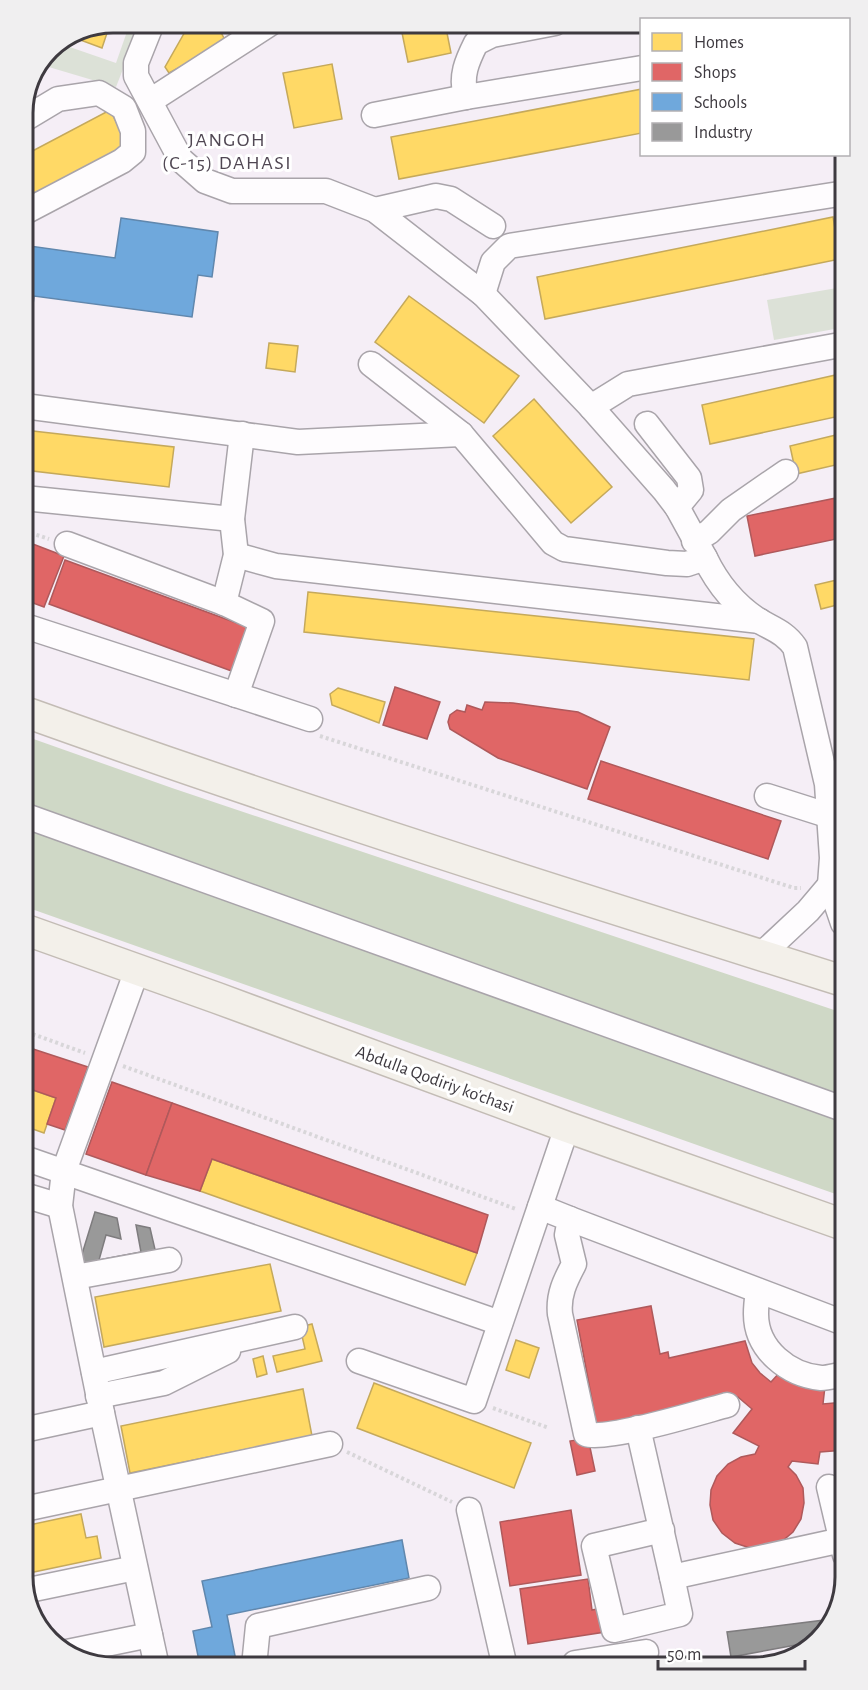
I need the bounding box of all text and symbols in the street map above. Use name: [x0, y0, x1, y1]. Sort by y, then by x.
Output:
legend: [640, 18, 850, 156]
text: Homes: [694, 34, 744, 52]
text: Shops: [694, 64, 736, 82]
text: Schools: [694, 94, 747, 112]
text: Industry: [694, 124, 753, 142]
district label: JANGOH (C-15) DAHASI: [162, 130, 292, 173]
street label: Abdulla Qodiriy ko'chasi: [353, 1043, 516, 1117]
scale bar: [658, 1633, 805, 1671]
text: 50 m: [667, 1646, 701, 1664]

